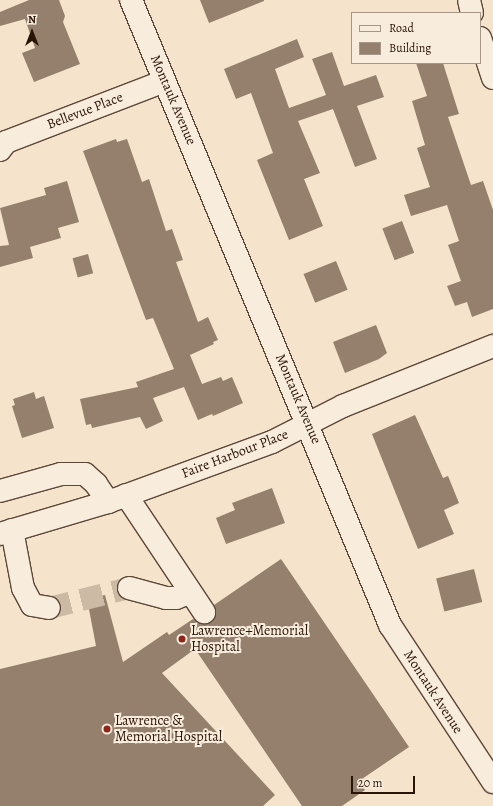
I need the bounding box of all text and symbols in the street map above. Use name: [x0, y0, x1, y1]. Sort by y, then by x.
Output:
north arrow: [12, 12, 52, 52]
text: N: [28, 12, 36, 27]
legend: [351, 12, 481, 64]
text: Road: [389, 20, 414, 36]
text: Building: [389, 40, 431, 56]
street label: Montauk Avenue: [146, 52, 200, 148]
street label: Bellevue Place: [45, 89, 125, 133]
street label: Montauk Avenue: [271, 351, 325, 447]
street label: Faire Harbour Place: [179, 426, 291, 482]
place label: Lawrence+Memorial Hospital: [191, 623, 308, 656]
marker: Lawrence+Memorial Hospital: [176, 633, 188, 645]
street label: Montauk Avenue: [400, 647, 466, 737]
place label: Lawrence & Memorial Hospital: [115, 713, 222, 746]
marker: Lawrence & Memorial Hospital: [102, 724, 112, 734]
scale bar: [353, 768, 417, 794]
text: 20 m: [358, 775, 382, 791]

